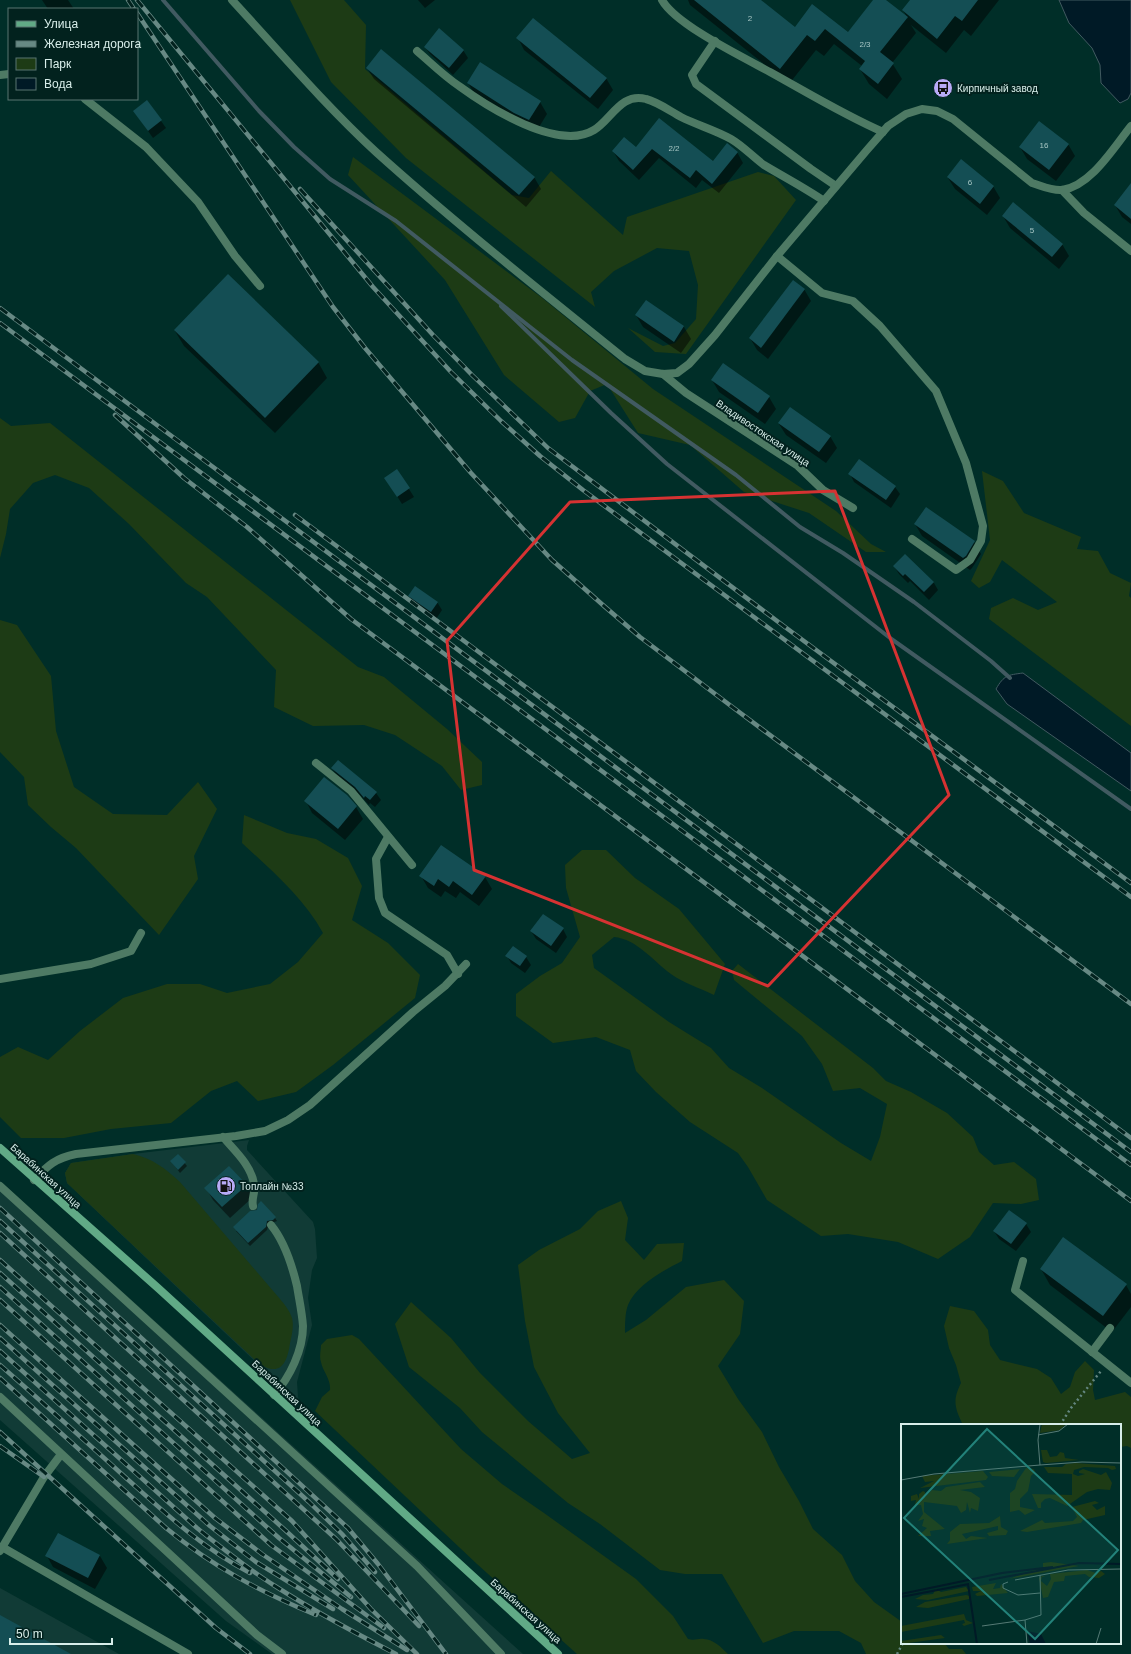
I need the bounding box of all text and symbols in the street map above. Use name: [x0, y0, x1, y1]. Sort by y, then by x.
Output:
legend: [8, 8, 138, 100]
house number: 2: [748, 14, 753, 23]
text: Улица: [44, 17, 78, 31]
text: Железная дорога: [44, 37, 141, 51]
house number: 2/3: [859, 40, 871, 49]
text: Парк: [44, 57, 72, 71]
text: Вода: [44, 77, 72, 91]
bus stop icon: Кирпичный завод: [932, 77, 954, 99]
place label: Кирпичный завод: [957, 83, 1038, 94]
house number: 16: [1040, 141, 1049, 150]
house number: 2/2: [668, 144, 680, 153]
house number: 6: [968, 178, 973, 187]
house number: 5: [1030, 226, 1035, 235]
street label: Владивостокская улица: [714, 398, 812, 469]
street label: Барабинская улица: [9, 1141, 84, 1211]
fuel station icon: Топлайн №33: [215, 1175, 237, 1197]
place label: Топлайн №33: [240, 1181, 304, 1192]
street label: Барабинская улица: [250, 1358, 324, 1428]
inset map: [901, 1424, 1121, 1644]
street label: Барабинская улица: [489, 1576, 564, 1646]
scale bar: [10, 1620, 112, 1646]
text: 50 m: [16, 1627, 43, 1641]

